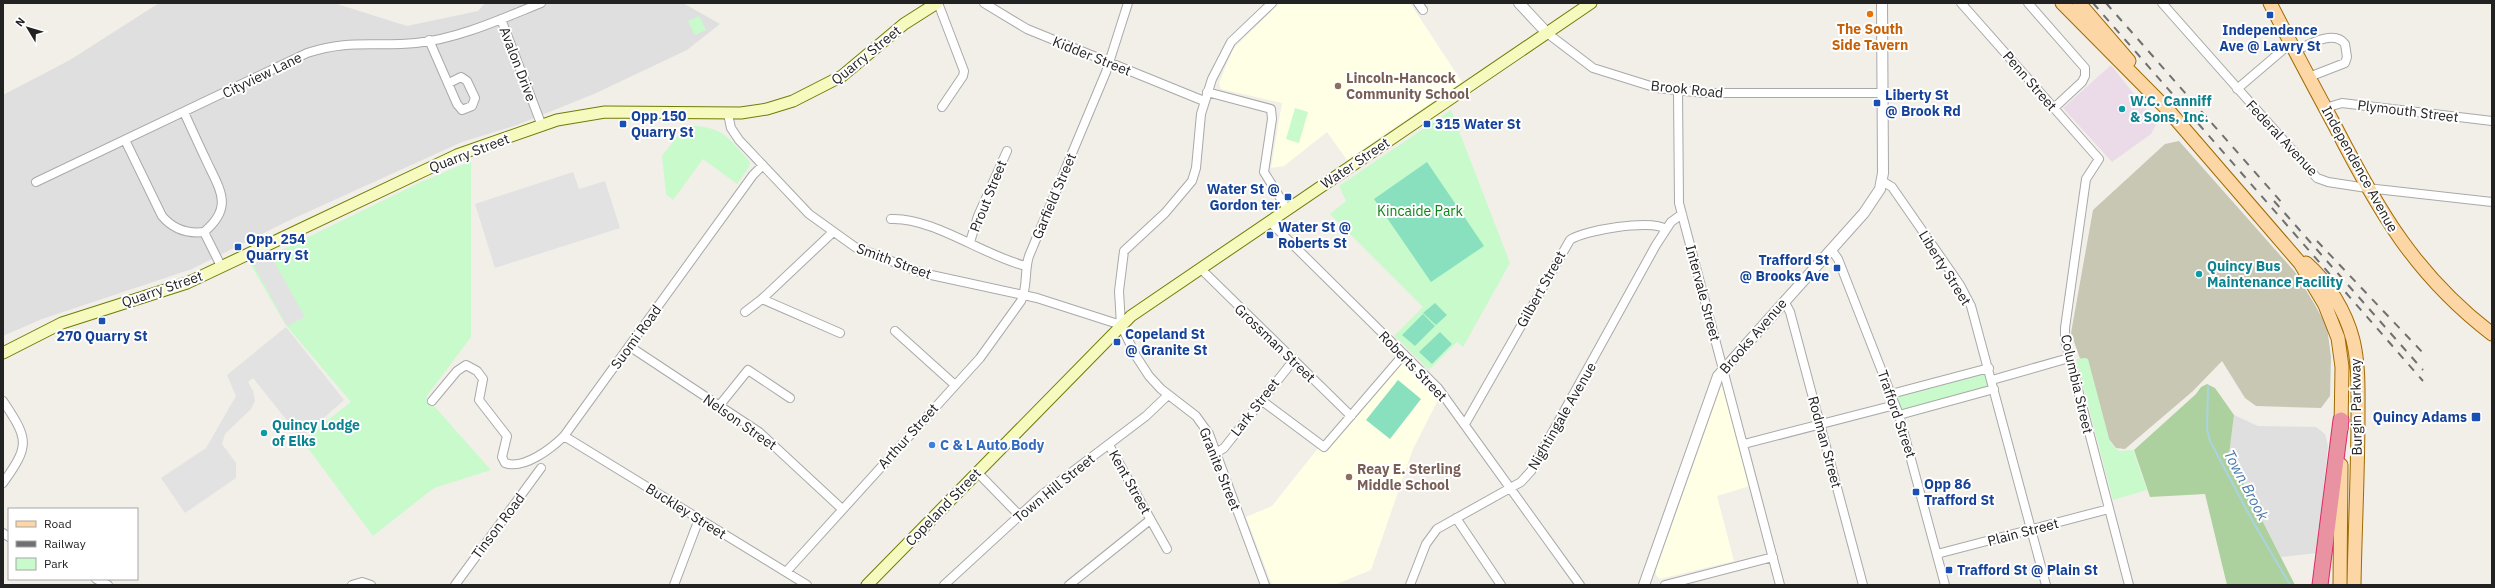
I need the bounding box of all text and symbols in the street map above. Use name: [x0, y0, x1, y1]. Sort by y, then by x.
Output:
north arrow: [8, 8, 48, 48]
marker: The South Side Tavern: [1865, 9, 1875, 19]
marker: Independence Ave @ Lawry St: [2265, 10, 2275, 20]
text: N: [12, 14, 28, 29]
place label: The South Side Tavern: [1832, 20, 1908, 54]
street label: Quarry Street: [828, 21, 905, 89]
place label: Independence Ave @ Lawry St: [2219, 21, 2321, 55]
street label: Avalon Drive: [496, 24, 541, 104]
street label: Kidder Street: [1050, 32, 1134, 80]
street label: Penn Street: [1999, 47, 2061, 115]
street label: Cityview Lane: [219, 48, 305, 102]
place label: Lincoln-Hancock Community School: [1346, 69, 1469, 103]
street label: Brook Road: [1650, 76, 1724, 102]
marker: Lincoln-Hancock Community School: [1333, 81, 1343, 91]
place label: Liberty St @ Brook Rd: [1885, 86, 1961, 120]
place label: W.C. Canniff & Sons, Inc.: [2130, 92, 2212, 126]
street label: Federal Avenue: [2242, 96, 2322, 180]
street label: Plymouth Street: [2356, 96, 2460, 126]
marker: Liberty St @ Brook Rd: [1872, 98, 1882, 108]
street label: Independence Avenue: [2318, 103, 2402, 236]
marker: W.C. Canniff & Sons, Inc.: [2117, 104, 2127, 114]
place label: Opp 150 Quarry St: [631, 107, 694, 141]
place label: 315 Water St: [1435, 115, 1521, 133]
marker: Opp 150 Quarry St: [618, 119, 628, 129]
marker: 315 Water St: [1422, 119, 1432, 129]
street label: Quarry Street: [426, 129, 512, 177]
street label: Water Street: [1317, 133, 1393, 193]
street label: Garfield Street: [1028, 150, 1080, 242]
street label: Prout Street: [965, 157, 1011, 235]
place label: Water St @ Gordon ter: [1207, 180, 1280, 214]
marker: Water St @ Gordon ter: [1283, 192, 1293, 202]
park label: Kincaide Park: [1377, 202, 1464, 220]
place label: Water St @ Roberts St: [1278, 218, 1351, 252]
street label: Liberty Street: [1915, 227, 1975, 309]
place label: Opp. 254 Quarry St: [246, 230, 309, 264]
marker: Water St @ Roberts St: [1265, 230, 1275, 240]
street label: Smith Street: [854, 239, 934, 283]
marker: Opp. 254 Quarry St: [233, 242, 243, 252]
street label: Intervale Street: [1682, 243, 1725, 343]
street label: Gilbert Street: [1513, 248, 1569, 330]
place label: Trafford St @ Brooks Ave: [1740, 251, 1829, 285]
place label: Quincy Bus Maintenance Facility: [2207, 257, 2343, 291]
marker: Trafford St @ Brooks Ave: [1832, 263, 1842, 273]
street label: Quarry Street: [119, 267, 205, 311]
marker: Quincy Bus Maintenance Facility: [2194, 269, 2204, 279]
street label: Brooks Avenue: [1715, 294, 1791, 377]
street label: Grossman Street: [1231, 300, 1319, 386]
street label: Suomi Road: [607, 301, 665, 373]
marker: 270 Quarry St: [97, 316, 107, 326]
place label: Copeland St @ Granite St: [1125, 325, 1207, 359]
place label: 270 Quarry St: [56, 327, 148, 345]
street label: Roberts Street: [1375, 327, 1451, 405]
street label: Columbia Street: [2057, 333, 2097, 435]
marker: Copeland St @ Granite St: [1112, 337, 1122, 347]
street label: Burgin Parkway: [2346, 358, 2366, 456]
street label: Nightingale Avenue: [1524, 359, 1600, 473]
street label: Trafford Street: [1874, 368, 1920, 460]
street label: Lark Street: [1227, 374, 1283, 440]
street label: Nelson Street: [700, 390, 780, 454]
street label: Rodman Street: [1804, 394, 1846, 490]
street label: Arthur Street: [874, 400, 942, 472]
place label: Quincy Adams: [2373, 408, 2467, 426]
marker: Quincy Adams: [2470, 411, 2482, 423]
place label: Quincy Lodge of Elks: [272, 416, 360, 450]
street label: Granite Street: [1195, 425, 1245, 513]
marker: Quincy Lodge of Elks: [259, 428, 269, 438]
place label: C & L Auto Body: [940, 436, 1045, 454]
marker: C & L Auto Body: [927, 440, 937, 450]
water label: Town Brook: [2220, 446, 2273, 524]
street label: Kent Street: [1105, 447, 1155, 517]
street label: Town Hill Street: [1010, 450, 1098, 526]
place label: Reay E. Sterling Middle School: [1357, 460, 1461, 494]
street label: Copeland Street: [901, 464, 985, 550]
marker: Reay E. Sterling Middle School: [1344, 472, 1354, 482]
place label: Opp 86 Trafford St: [1924, 475, 1994, 509]
street label: Buckley Street: [642, 479, 730, 543]
marker: Opp 86 Trafford St: [1911, 487, 1921, 497]
street label: Tinson Road: [467, 490, 529, 562]
legend: [8, 508, 138, 580]
street label: Plain Street: [1985, 514, 2061, 550]
text: Road: [44, 516, 72, 531]
text: Railway: [44, 536, 86, 551]
text: Park: [44, 556, 69, 571]
place label: Trafford St @ Plain St: [1957, 561, 2098, 579]
marker: Trafford St @ Plain St: [1944, 565, 1954, 575]

